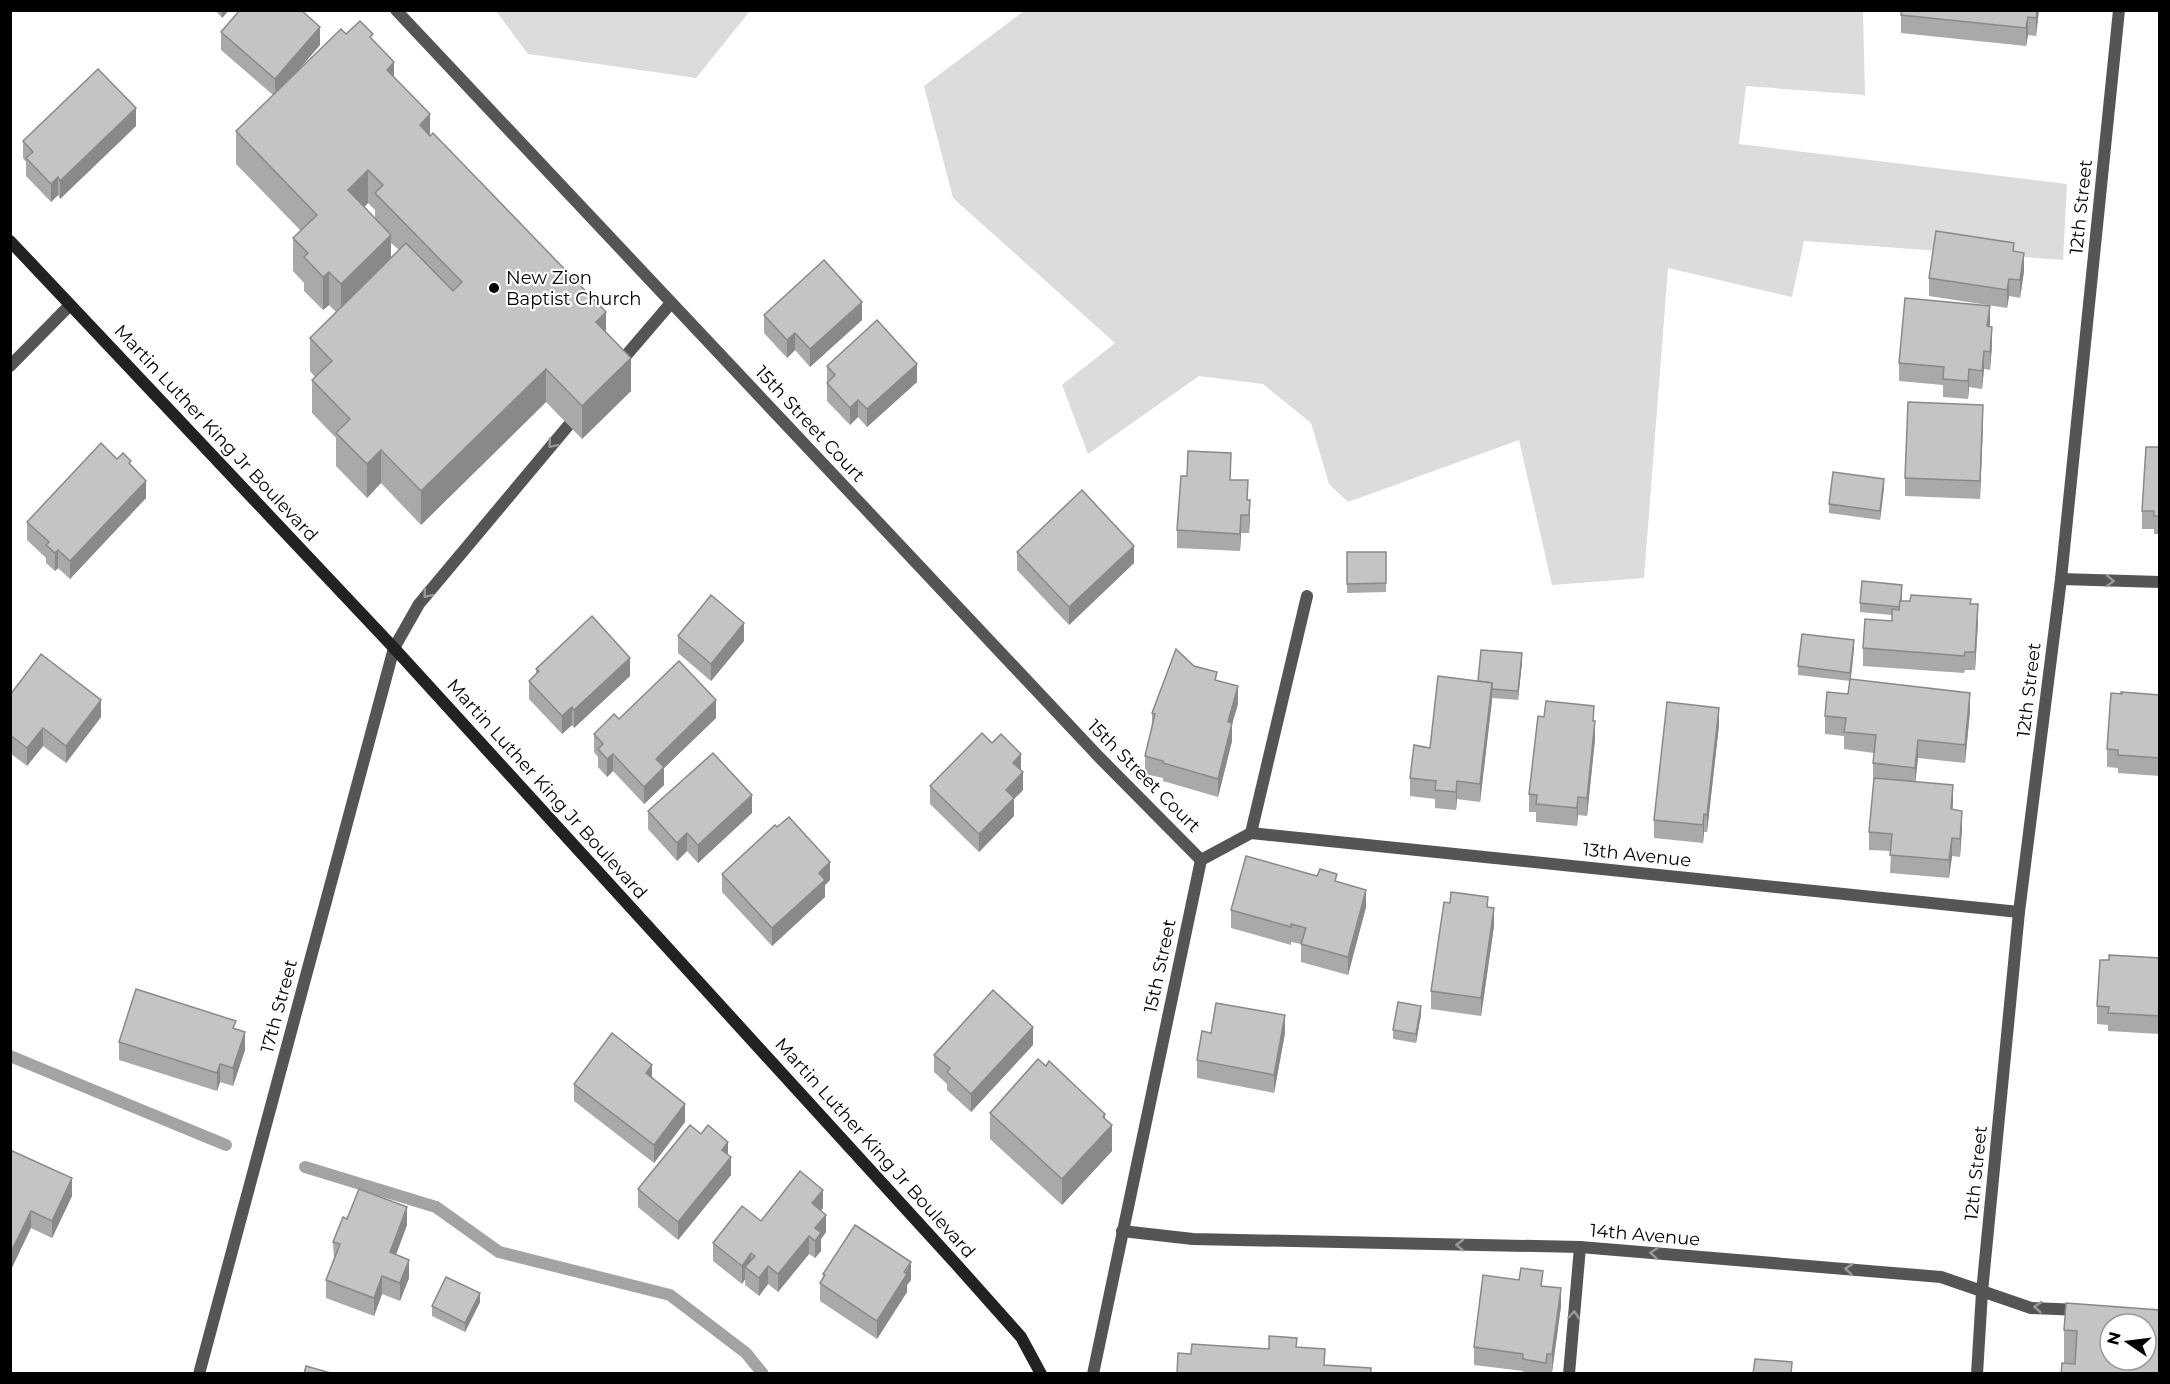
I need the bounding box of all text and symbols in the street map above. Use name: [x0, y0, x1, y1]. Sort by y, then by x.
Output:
street label: 12th Street: [2065, 158, 2097, 256]
place label: New Zion Baptist Church: [506, 267, 642, 310]
marker: New Zion Baptist Church: [487, 281, 501, 295]
street label: Martin Luther King Jr Boulevard: [110, 320, 322, 546]
street label: 15th Street Court: [751, 361, 869, 487]
one-way arrow: [549, 437, 560, 448]
one-way arrow: [2106, 574, 2115, 587]
one-way arrow: [424, 587, 435, 598]
street label: 12th Street: [2012, 641, 2046, 739]
street label: Martin Luther King Jr Boulevard: [442, 674, 652, 904]
street label: 15th Street Court: [1083, 715, 1205, 837]
street label: 13th Avenue: [1582, 838, 1692, 872]
street label: 15th Street: [1139, 917, 1181, 1015]
street label: 17th Street: [256, 957, 302, 1055]
street label: Martin Luther King Jr Boulevard: [770, 1033, 980, 1263]
street label: 12th Street: [1960, 1124, 1992, 1222]
street label: 14th Avenue: [1589, 1219, 1701, 1251]
one-way arrow: [1455, 1238, 1464, 1251]
one-way arrow: [1650, 1247, 1659, 1260]
one-way arrow: [1844, 1263, 1853, 1276]
one-way arrow: [2034, 1301, 2043, 1314]
one-way arrow: [1567, 1311, 1580, 1320]
north arrow: [2098, 1312, 2158, 1372]
text: N: [2103, 1330, 2125, 1347]

